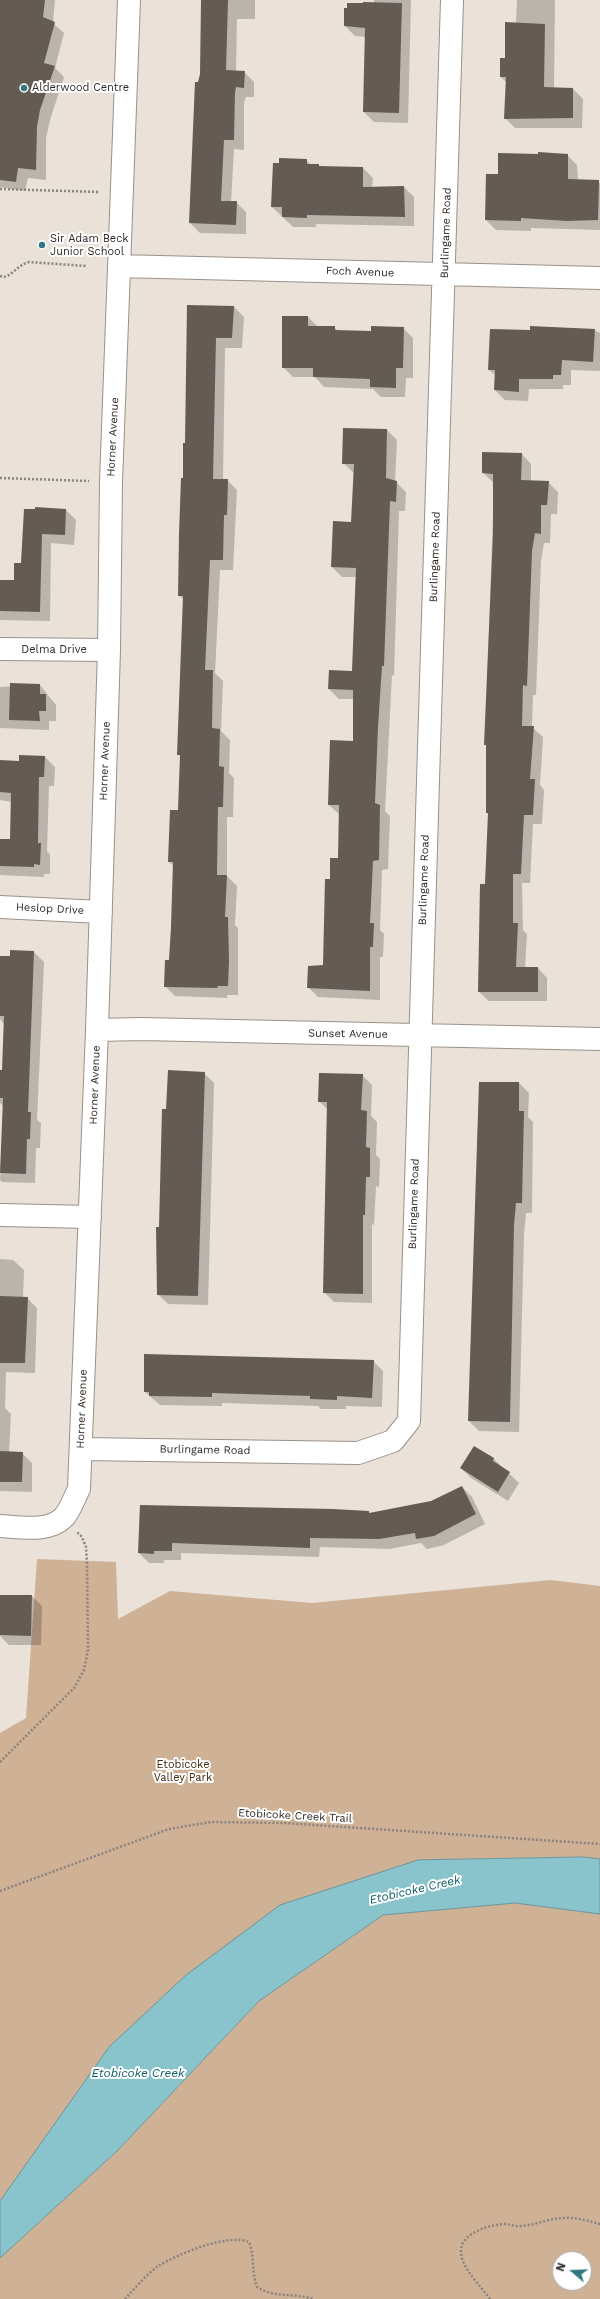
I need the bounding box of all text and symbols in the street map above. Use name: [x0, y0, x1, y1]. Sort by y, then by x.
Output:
place label: Alderwood Centre: [32, 81, 129, 95]
marker: Alderwood Centre: [19, 83, 29, 93]
street label: Burlingame Road: [438, 187, 454, 279]
place label: Sir Adam Beck Junior School: [50, 232, 129, 258]
marker: Sir Adam Beck Junior School: [37, 240, 47, 250]
street label: Foch Avenue: [326, 264, 394, 280]
street label: Horner Avenue: [104, 397, 122, 477]
street label: Burlingame Road: [427, 511, 443, 603]
street label: Delma Drive: [21, 643, 87, 657]
street label: Horner Avenue: [97, 721, 113, 801]
street label: Burlingame Road: [416, 834, 432, 926]
street label: Heslop Drive: [16, 901, 84, 917]
street label: Sunset Avenue: [308, 1027, 388, 1041]
street label: Horner Avenue: [87, 1045, 103, 1125]
street label: Burlingame Road: [406, 1158, 422, 1250]
street label: Horner Avenue: [74, 1369, 90, 1449]
street label: Burlingame Road: [159, 1443, 251, 1457]
park label: Etobicoke Valley Park: [154, 1758, 212, 1784]
street label: Etobicoke Creek Trail: [238, 1806, 352, 1826]
water label: Etobicoke Creek: [368, 1873, 462, 1907]
water label: Etobicoke Creek: [91, 2066, 185, 2080]
north arrow: [552, 2251, 592, 2291]
text: N: [554, 2261, 569, 2273]

